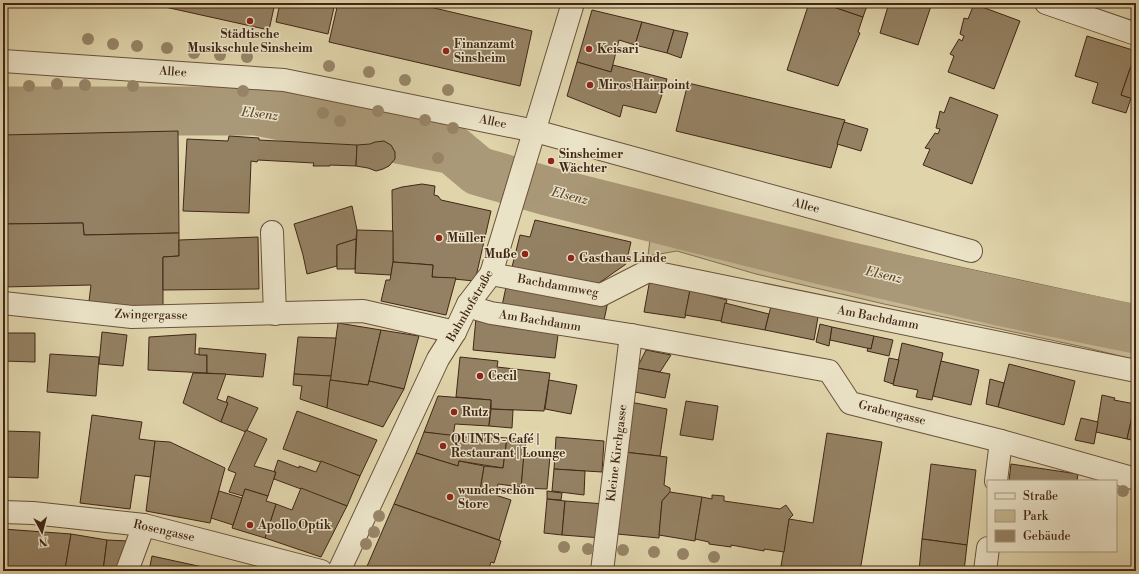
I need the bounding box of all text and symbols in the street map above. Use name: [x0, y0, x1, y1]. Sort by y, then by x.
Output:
marker: Städtische Musikschule Sinsheim: [245, 16, 255, 26]
place label: Städtische Musikschule Sinsheim: [187, 27, 313, 56]
place label: Finanzamt Sinsheim: [454, 37, 515, 66]
place label: Keisari: [597, 42, 639, 57]
marker: Keisari: [584, 44, 594, 54]
marker: Finanzamt Sinsheim: [441, 46, 451, 56]
street label: Allee: [158, 63, 187, 80]
place label: Miros Hairpoint: [598, 78, 690, 93]
marker: Miros Hairpoint: [585, 80, 595, 90]
water label: Elsenz: [240, 104, 279, 124]
street label: Allee: [477, 112, 508, 132]
place label: Sinsheimer Wächter: [558, 147, 623, 176]
marker: Sinsheimer Wächter: [546, 156, 556, 166]
water label: Elsenz: [549, 183, 590, 208]
street label: Allee: [790, 195, 821, 217]
place label: Müller: [447, 231, 486, 246]
marker: Müller: [434, 233, 444, 243]
place label: Muße: [484, 247, 518, 262]
marker: Muße: [520, 249, 530, 259]
place label: Gasthaus Linde: [579, 251, 667, 266]
marker: Gasthaus Linde: [566, 253, 576, 263]
water label: Elsenz: [863, 263, 904, 287]
street label: Bahnhofstraße: [443, 267, 497, 346]
street label: Bachdammweg: [515, 271, 600, 301]
street label: Am Bachdamm: [835, 303, 921, 333]
street label: Zwingergasse: [114, 307, 188, 323]
street label: Am Bachdamm: [497, 307, 583, 335]
place label: Cecil: [488, 369, 517, 384]
marker: Cecil: [475, 371, 485, 381]
street label: Grabengasse: [857, 397, 927, 429]
street label: Kleine Kirchgasse: [604, 404, 630, 502]
place label: Rutz: [462, 405, 488, 420]
marker: Rutz: [449, 407, 459, 417]
place label: QUINTS - Café | Restaurant | Lounge: [451, 432, 566, 461]
marker: QUINTS - Café | Restaurant | Lounge: [438, 441, 448, 451]
legend: [987, 480, 1117, 552]
place label: wunderschön Store: [457, 483, 535, 512]
text: Straße: [1023, 489, 1058, 504]
marker: wunderschön Store: [445, 492, 455, 502]
text: Park: [1023, 509, 1049, 524]
north arrow: [22, 512, 62, 552]
street label: Rosengasse: [132, 517, 196, 545]
place label: Apollo Optik: [257, 518, 332, 533]
marker: Apollo Optik: [245, 520, 255, 530]
text: Gebäude: [1023, 529, 1071, 544]
text: N: [38, 533, 48, 548]

